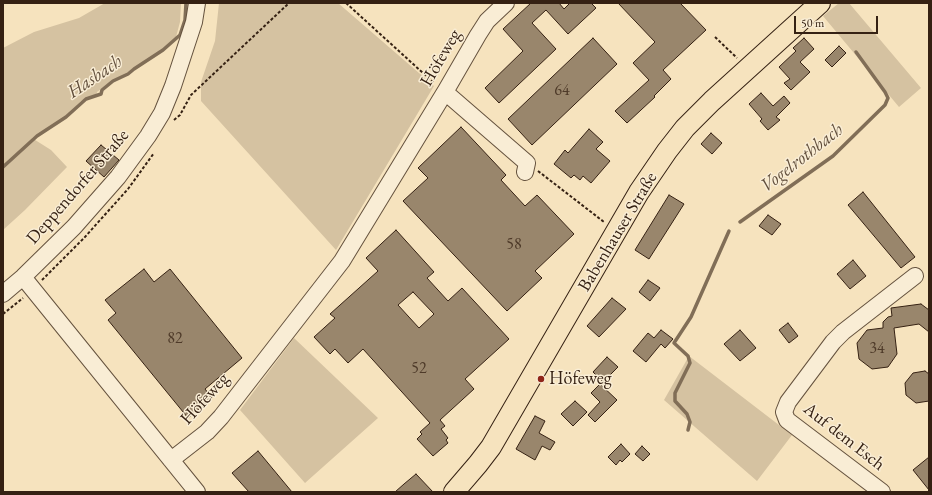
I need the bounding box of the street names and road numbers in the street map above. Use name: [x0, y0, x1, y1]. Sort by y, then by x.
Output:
street label: Höfeweg: [416, 26, 466, 90]
street label: Deppendorfer Straße: [22, 125, 134, 249]
street label: Babenhauser Straße: [574, 168, 662, 296]
street label: Höfeweg: [176, 369, 234, 429]
street label: Auf dem Esch: [799, 398, 889, 476]

